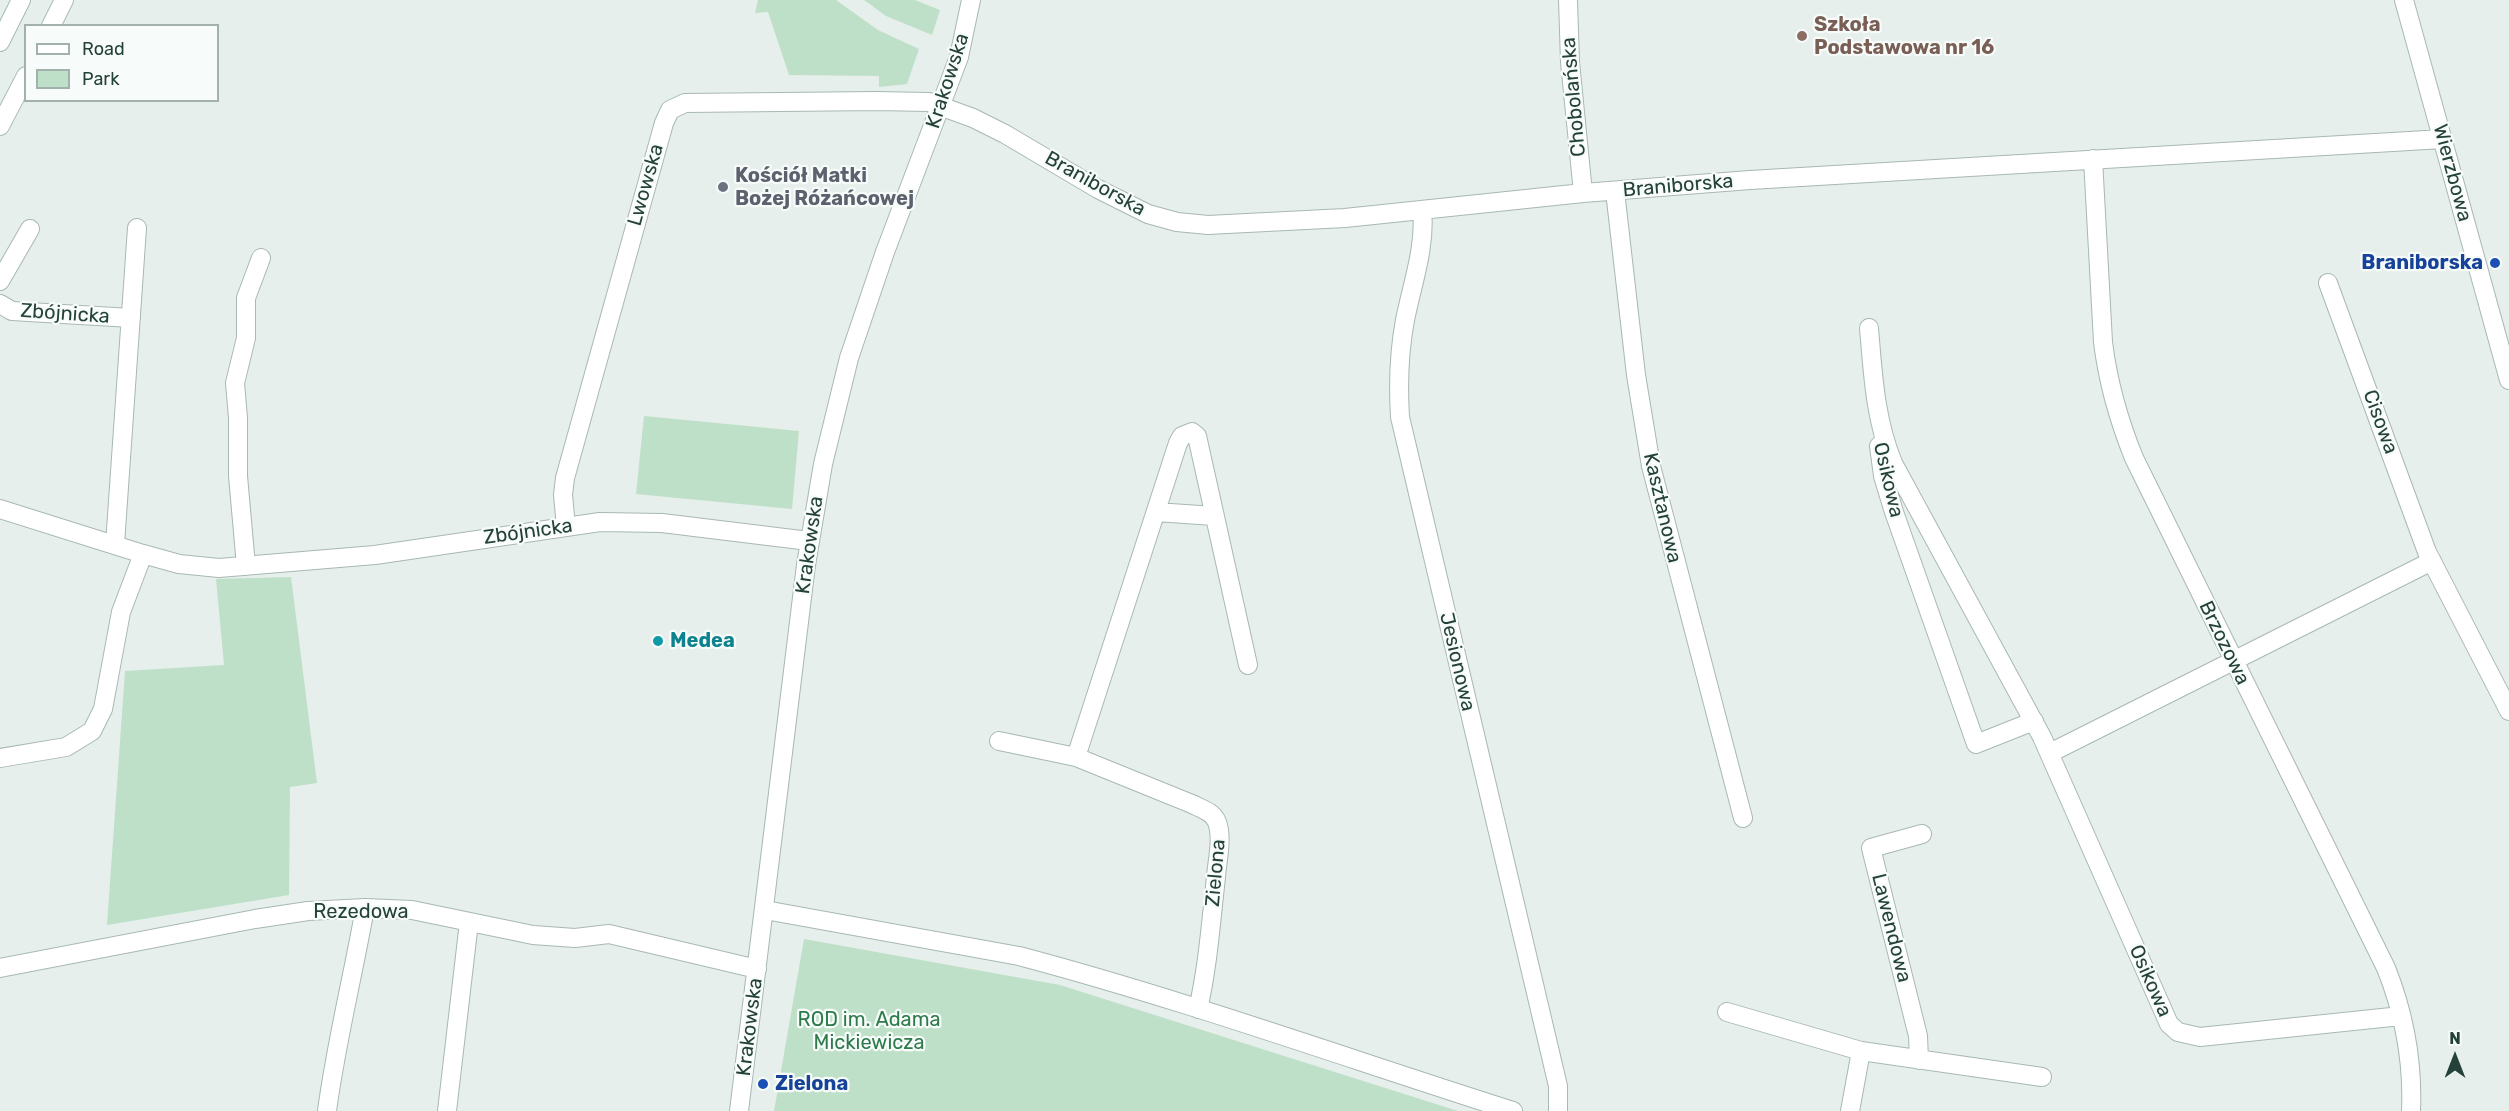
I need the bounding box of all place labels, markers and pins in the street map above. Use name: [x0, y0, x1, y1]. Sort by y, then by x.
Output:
place label: Szkoła Podstawowa nr 16: [1814, 13, 1994, 60]
marker: Szkoła Podstawowa nr 16: [1795, 29, 1809, 43]
place label: Kościół Matki Bożej Różańcowej: [735, 164, 914, 211]
marker: Kościół Matki Bożej Różańcowej: [716, 180, 730, 194]
place label: Braniborska: [2361, 251, 2483, 275]
marker: Braniborska: [2488, 256, 2502, 270]
place label: Medea: [670, 629, 735, 653]
marker: Medea: [651, 634, 665, 648]
place label: Zielona: [775, 1072, 848, 1096]
marker: Zielona: [756, 1077, 770, 1091]

